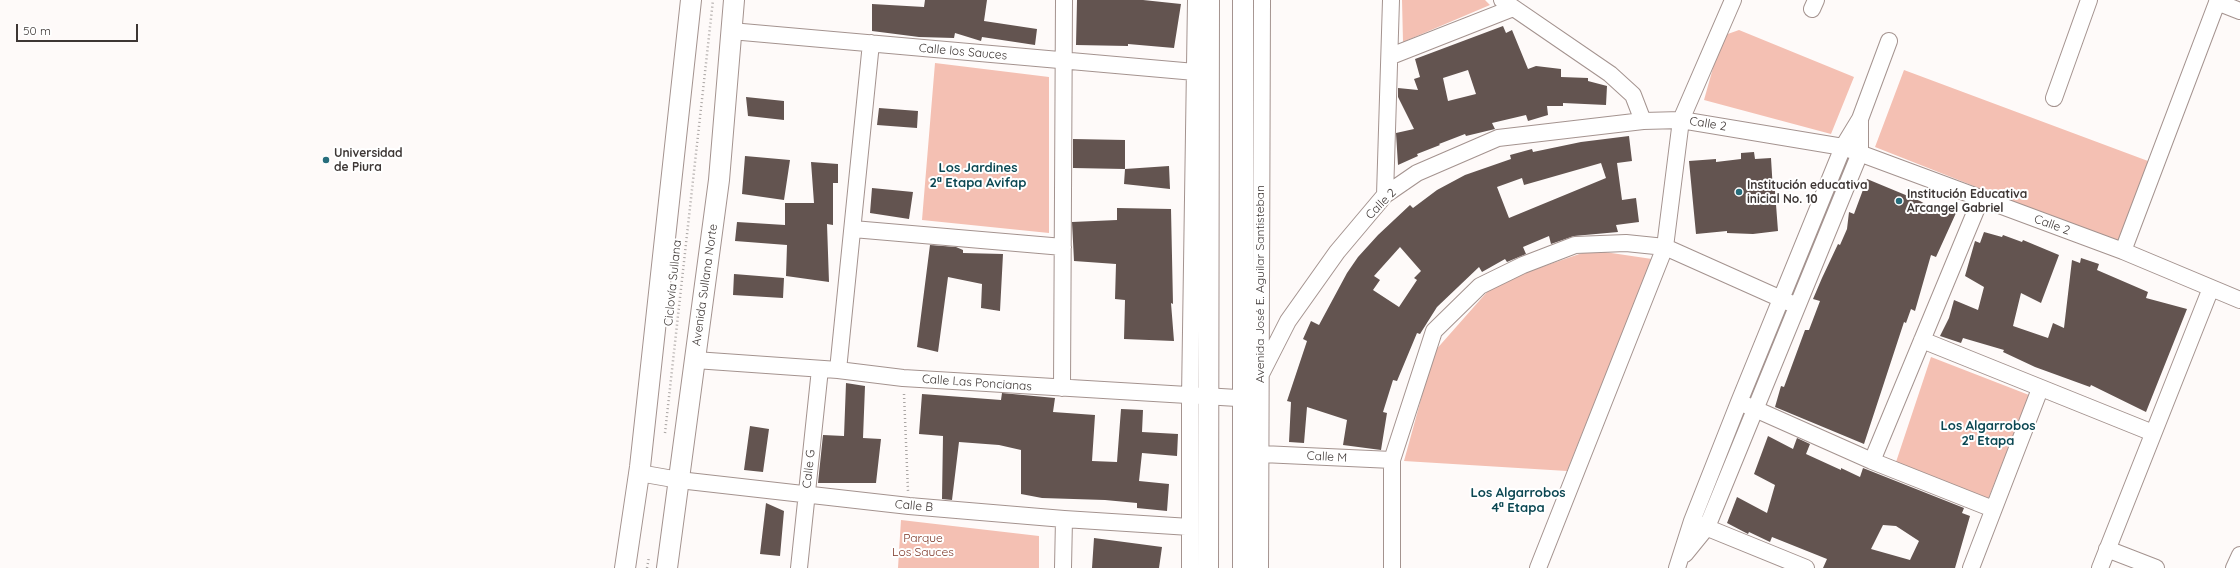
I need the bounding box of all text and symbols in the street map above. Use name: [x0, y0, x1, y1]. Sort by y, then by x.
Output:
scale bar: [18, 16, 140, 42]
text: 50 m: [23, 23, 51, 38]
street label: Calle los Sauces: [918, 41, 1008, 63]
street label: Calle 2: [1688, 114, 1728, 134]
place label: Universidad de Piura: [334, 146, 403, 174]
marker: Universidad de Piura: [321, 155, 331, 165]
district label: Los Jardines 2ª Etapa Avifap: [930, 160, 1026, 191]
place label: Institución educativa inicial No. 10: [1747, 178, 1868, 206]
street label: Avenida José E. Aguilar Santisteban: [1253, 185, 1267, 383]
street label: Calle 2: [1363, 186, 1399, 222]
marker: Institución educativa inicial No. 10: [1734, 187, 1744, 197]
place label: Institución Educativa Arcangel Gabriel: [1907, 187, 2027, 215]
marker: Institución Educativa Arcangel Gabriel: [1894, 196, 1904, 206]
street label: Calle 2: [2032, 212, 2072, 238]
street label: Avenida Sullana Norte: [689, 223, 721, 347]
street label: Ciclovía Sullana: [661, 239, 685, 327]
street label: Calle Las Poncianas: [922, 372, 1032, 394]
district label: Los Algarrobos 2ª Etapa: [1940, 418, 2036, 449]
street label: Calle G: [800, 449, 818, 489]
street label: Calle M: [1306, 449, 1348, 465]
district label: Los Algarrobos 4ª Etapa: [1470, 485, 1566, 516]
street label: Calle B: [894, 497, 934, 515]
park label: Parque Los Sauces: [892, 531, 954, 559]

